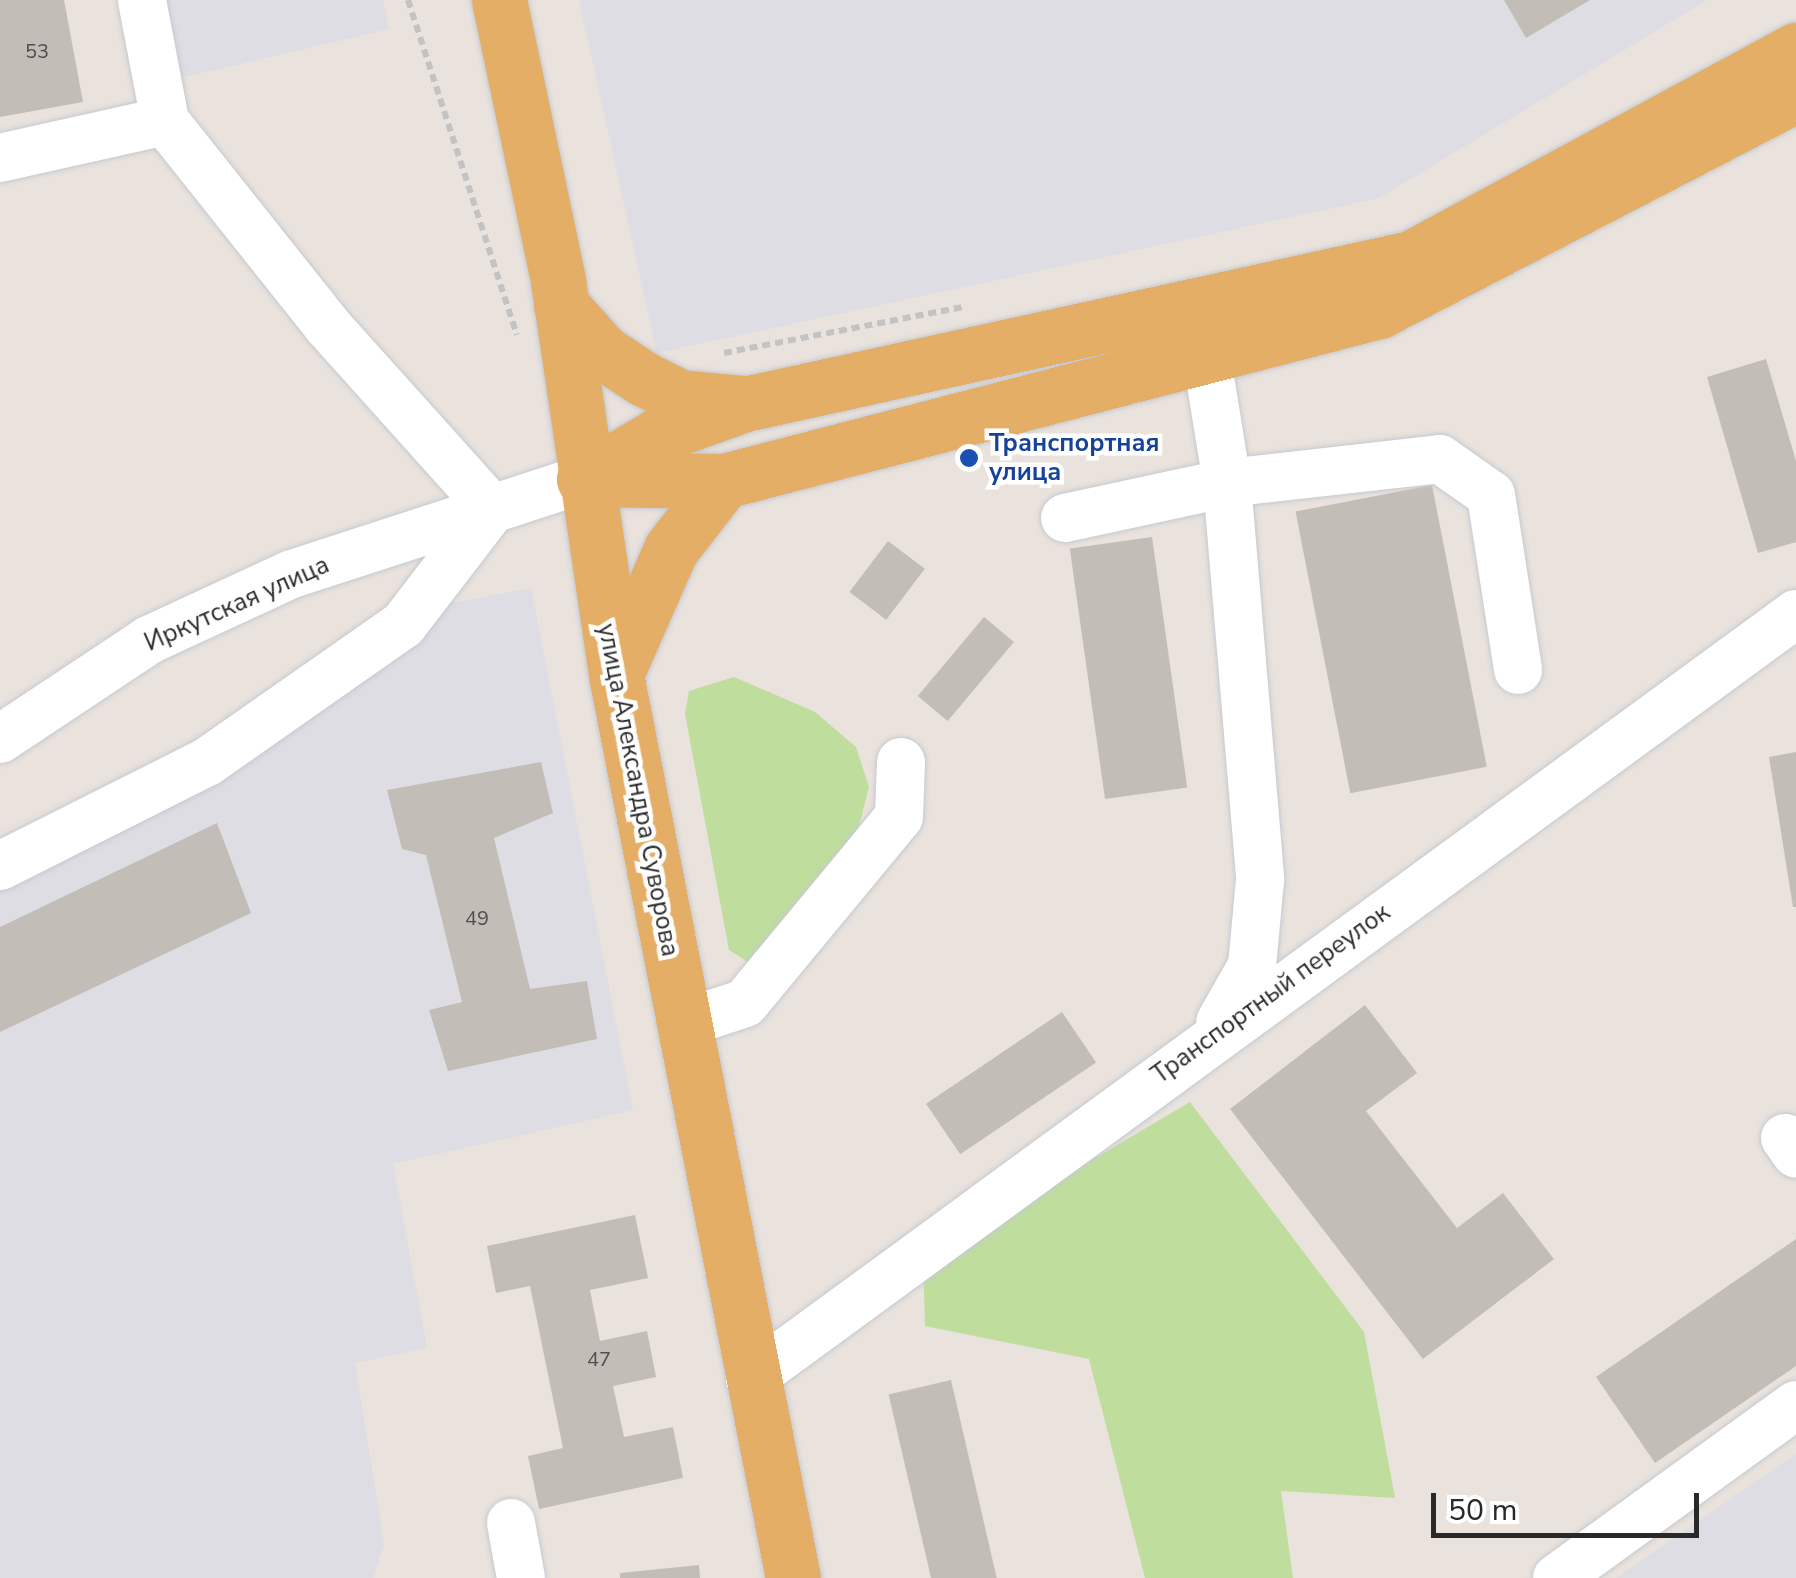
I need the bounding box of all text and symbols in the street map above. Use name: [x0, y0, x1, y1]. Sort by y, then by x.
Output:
house number: 53: [25, 39, 49, 63]
place label: Транспортная улица: [989, 429, 1160, 488]
marker: Транспортная улица: [958, 447, 980, 469]
street label: Иркутская улица: [140, 550, 334, 658]
street label: улица Александра Суворова: [591, 621, 685, 959]
street label: Транспортный переулок: [1146, 898, 1396, 1090]
house number: 49: [465, 906, 489, 930]
house number: 47: [587, 1347, 611, 1371]
scale bar: [1436, 1473, 1704, 1535]
text: 50 m: [1448, 1490, 1517, 1531]

